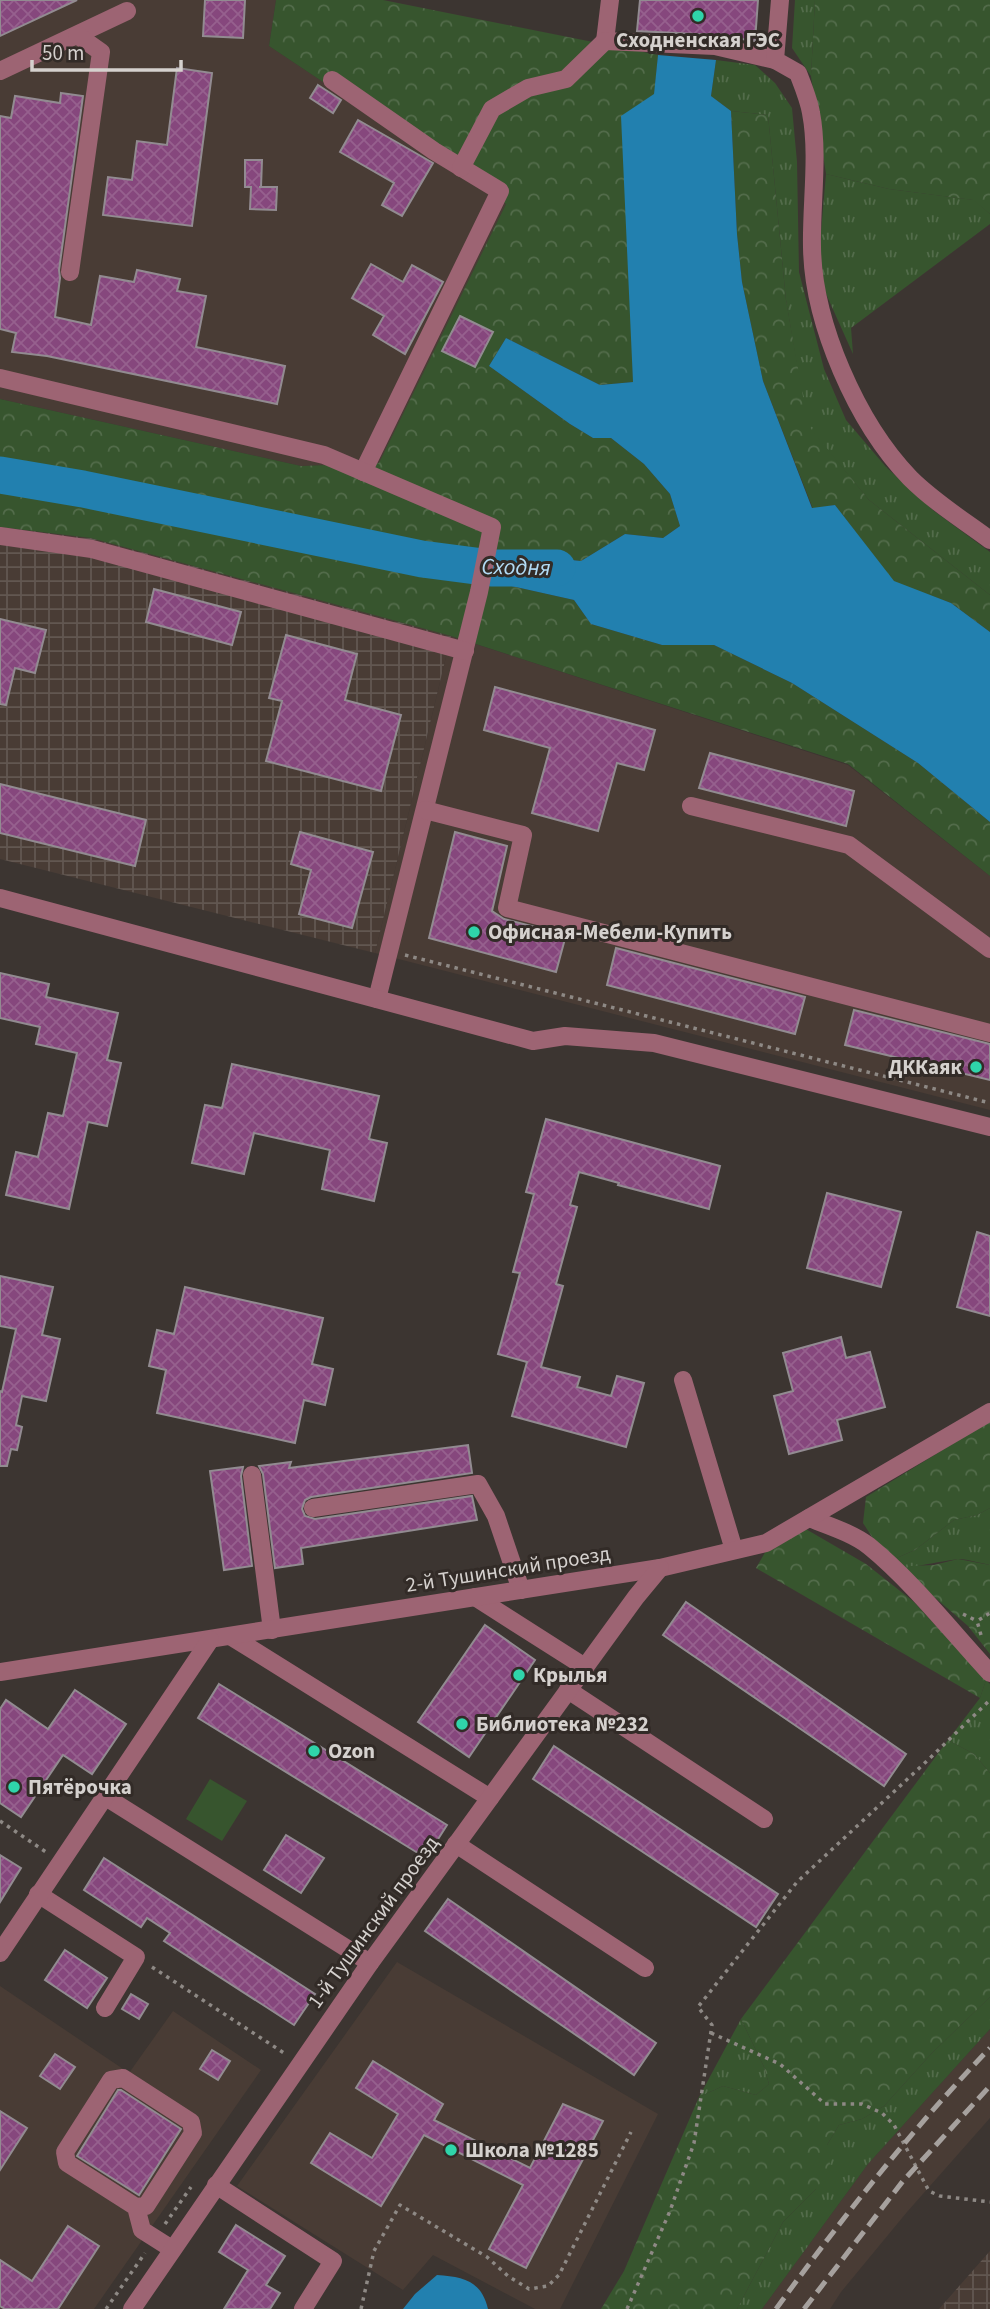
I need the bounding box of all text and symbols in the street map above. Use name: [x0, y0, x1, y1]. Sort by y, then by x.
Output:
marker: Сходненская ГЭС: [690, 8, 706, 24]
place label: Сходненская ГЭС: [616, 25, 780, 55]
scale bar: [32, 28, 180, 72]
text: 50 m: [42, 38, 84, 68]
water label: Сходня: [481, 550, 551, 584]
place label: Офисная-Мебели-Купить: [488, 917, 732, 947]
marker: Офисная-Мебели-Купить: [466, 924, 482, 940]
place label: ДККаяк: [888, 1052, 962, 1082]
marker: ДККаяк: [968, 1059, 984, 1075]
street label: 2-й Тушинский проезд: [404, 1538, 612, 1600]
place label: Крылья: [533, 1660, 608, 1690]
marker: Крылья: [511, 1667, 527, 1683]
place label: Библиотека №232: [476, 1709, 649, 1739]
marker: Библиотека №232: [454, 1716, 470, 1732]
place label: Ozon: [328, 1736, 375, 1766]
marker: Ozon: [306, 1743, 322, 1759]
place label: Пятёрочка: [28, 1772, 132, 1802]
marker: Пятёрочка: [6, 1779, 22, 1795]
street label: 1-й Тушинский проезд: [300, 1830, 446, 2014]
place label: Школа №1285: [465, 2135, 599, 2165]
marker: Школа №1285: [443, 2142, 459, 2158]

